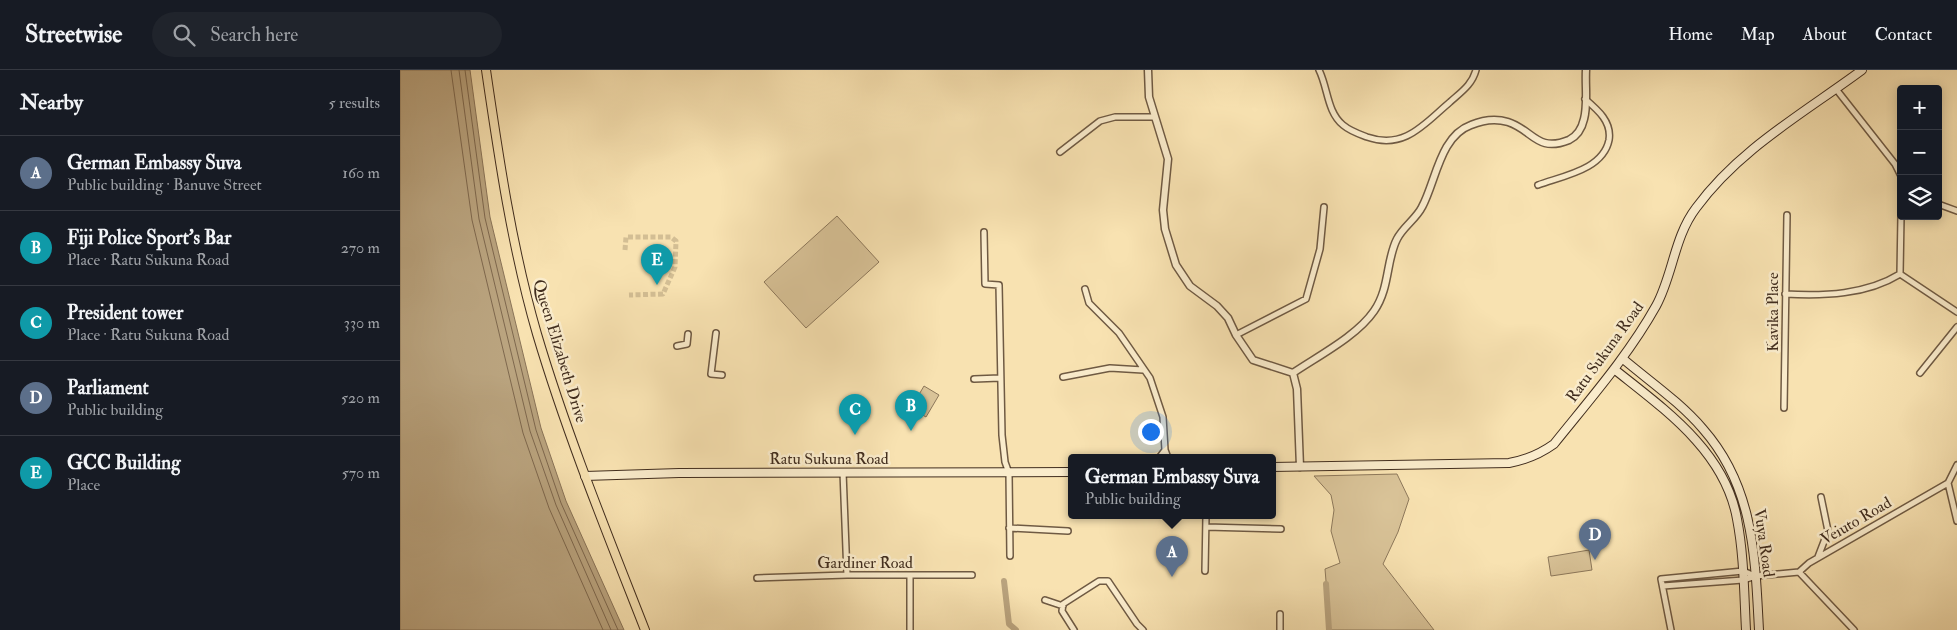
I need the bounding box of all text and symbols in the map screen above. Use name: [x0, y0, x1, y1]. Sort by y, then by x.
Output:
search box: [152, 12, 502, 57]
text: Streetwise: [25, 19, 122, 50]
icon: search: [170, 21, 198, 49]
text: Search here: [210, 23, 298, 47]
text: Home: [1668, 23, 1713, 46]
text: Map: [1741, 23, 1775, 46]
text: About: [1803, 23, 1847, 46]
text: Contact: [1875, 23, 1932, 46]
map controls: [1897, 85, 1942, 220]
button: +: [1897, 85, 1942, 130]
text: Nearby: [20, 89, 83, 116]
text: 5 results: [329, 93, 380, 113]
button: −: [1897, 130, 1942, 175]
text: German Embassy Suva: [67, 151, 241, 175]
text: A: [31, 163, 41, 183]
text: 160 m: [342, 163, 380, 183]
text: Public building · Banuve Street: [67, 175, 262, 195]
button: layers: [1897, 175, 1942, 220]
text: Fiji Police Sport's Bar: [67, 226, 231, 250]
text: B: [31, 238, 41, 258]
text: 270 m: [341, 238, 380, 258]
pin: E: [641, 244, 673, 285]
text: Place · Ratu Sukuna Road: [67, 250, 230, 270]
street label: Kavika Place: [1763, 272, 1783, 352]
street label: Queen Elizabeth Drive: [529, 277, 591, 426]
street label: Ratu Sukuna Road: [1562, 298, 1648, 406]
text: President tower: [67, 301, 183, 325]
text: C: [30, 313, 42, 333]
text: 330 m: [344, 313, 380, 333]
text: Place · Ratu Sukuna Road: [67, 325, 230, 345]
text: Parliament: [67, 376, 149, 400]
text: D: [29, 388, 43, 408]
text: 520 m: [341, 388, 380, 408]
pin: B: [895, 390, 927, 431]
pin: C: [839, 394, 871, 435]
text: Public building: [67, 400, 163, 420]
your location: [1138, 419, 1164, 445]
street label: Ratu Sukuna Road: [769, 449, 889, 469]
text: GCC Building: [67, 451, 180, 475]
popup: [1068, 454, 1276, 519]
text: E: [30, 463, 42, 483]
text: 570 m: [342, 463, 380, 483]
text: German Embassy Suva: [1085, 465, 1259, 489]
text: Place: [67, 475, 100, 495]
text: Public building: [1085, 489, 1181, 509]
street label: Veiuto Road: [1817, 493, 1895, 549]
street label: Vuya Road: [1749, 507, 1779, 579]
pin: D: [1579, 519, 1611, 560]
pin: A: [1156, 536, 1188, 577]
street label: Gardiner Road: [817, 553, 913, 573]

